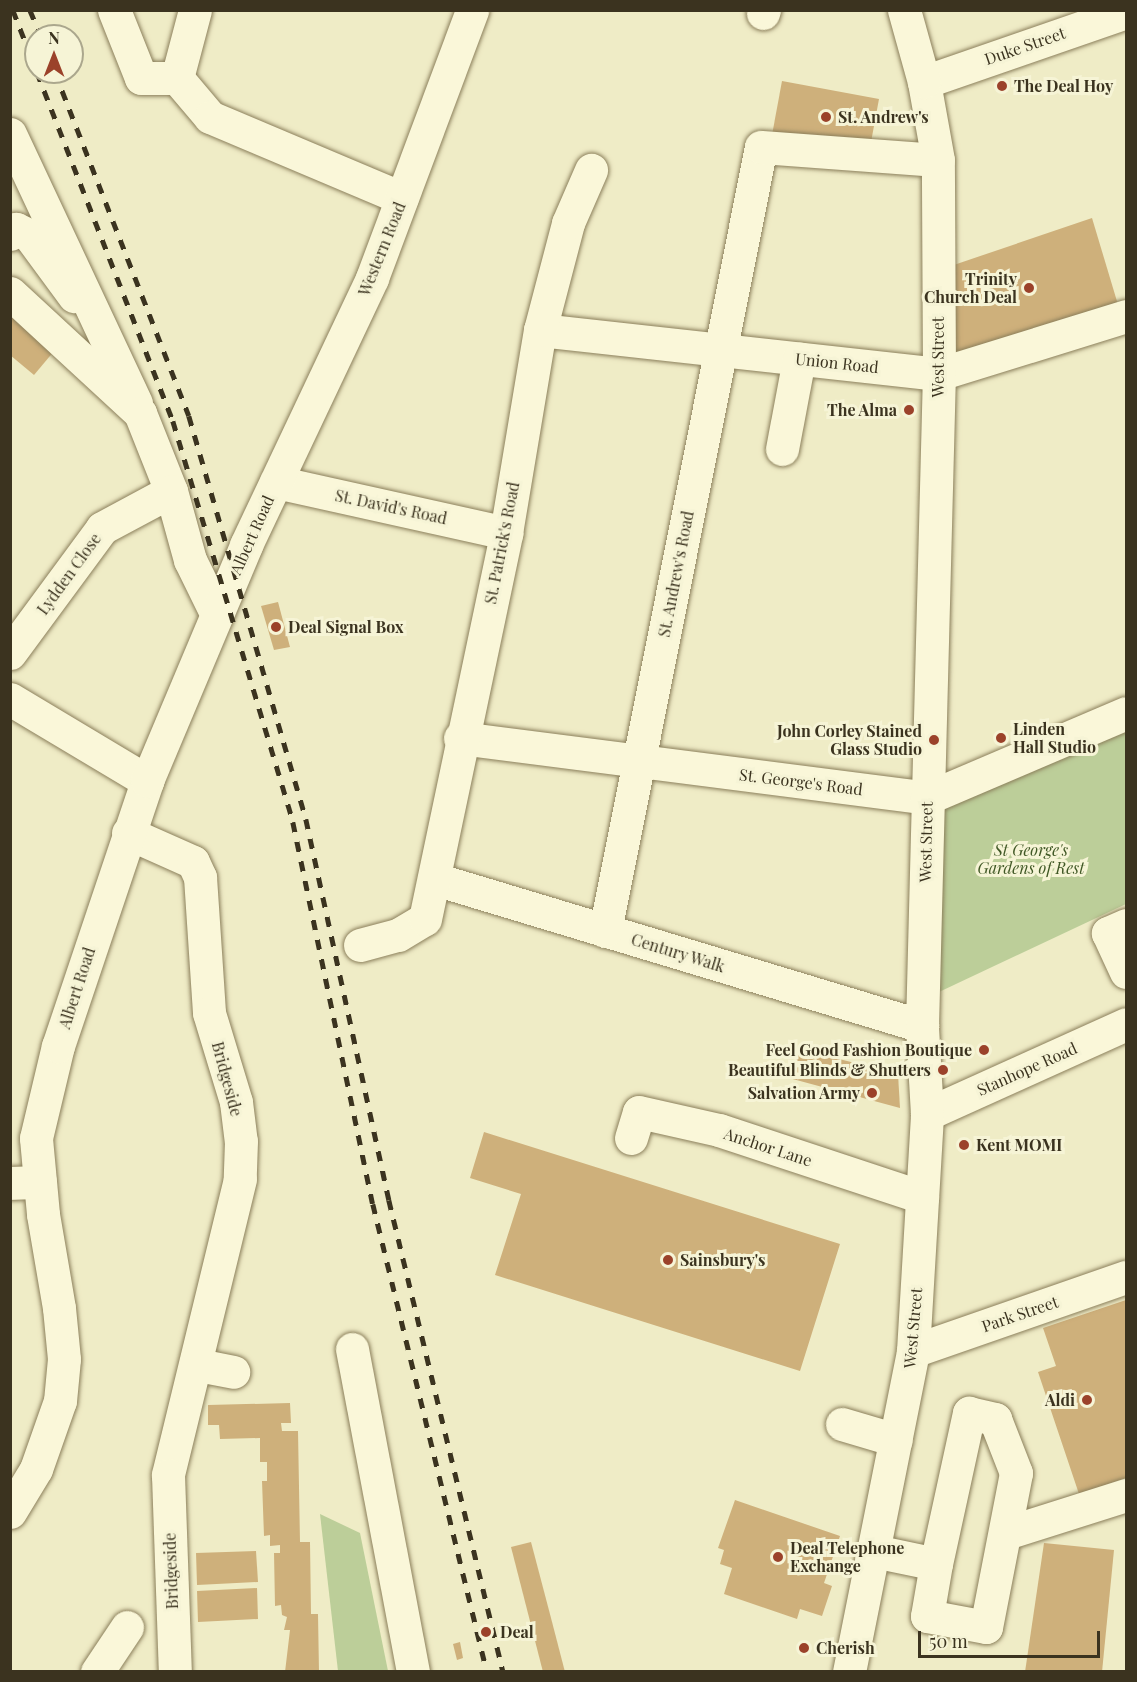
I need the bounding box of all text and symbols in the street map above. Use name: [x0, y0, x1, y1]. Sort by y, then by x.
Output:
street label: Duke Street: [982, 23, 1068, 69]
north arrow: [24, 24, 84, 84]
text: N: [48, 27, 60, 48]
place label: The Deal Hoy: [1014, 76, 1113, 96]
marker: The Deal Hoy: [995, 79, 1009, 93]
place label: St. Andrew's: [838, 107, 929, 127]
marker: St. Andrew's: [819, 110, 833, 124]
street label: Western Road: [354, 199, 410, 299]
place label: Trinity Church Deal: [924, 269, 1017, 307]
marker: Trinity Church Deal: [1022, 281, 1036, 295]
street label: West Street: [928, 316, 948, 398]
street label: Union Road: [794, 349, 880, 377]
place label: The Alma: [826, 400, 897, 420]
marker: The Alma: [902, 403, 916, 417]
street label: St. Patrick's Road: [481, 480, 523, 606]
street label: St. David's Road: [333, 486, 449, 528]
street label: Albert Road: [226, 492, 278, 578]
street label: St. Andrew's Road: [654, 509, 698, 639]
street label: Lydden Close: [33, 530, 105, 618]
place label: Deal Signal Box: [288, 617, 404, 637]
marker: Deal Signal Box: [269, 620, 283, 634]
place label: Linden Hall Studio: [1013, 719, 1096, 757]
place label: John Corley Stained Glass Studio: [776, 721, 922, 759]
marker: Linden Hall Studio: [994, 731, 1008, 745]
marker: John Corley Stained Glass Studio: [927, 733, 941, 747]
street label: St. George's Road: [738, 765, 864, 799]
street label: West Street: [916, 801, 936, 883]
park label: St George's Gardens of Rest: [977, 840, 1085, 878]
street label: Century Walk: [628, 930, 728, 976]
street label: Albert Road: [55, 945, 99, 1031]
street label: Stanhope Road: [974, 1038, 1080, 1100]
street label: Bridgeside: [208, 1040, 246, 1118]
place label: Feel Good Fashion Boutique: [765, 1040, 972, 1060]
marker: Feel Good Fashion Boutique: [977, 1043, 991, 1057]
place label: Beautiful Blinds & Shutters: [728, 1060, 931, 1080]
marker: Beautiful Blinds & Shutters: [936, 1063, 950, 1077]
place label: Salvation Army: [747, 1083, 860, 1103]
marker: Salvation Army: [865, 1086, 879, 1100]
street label: Anchor Lane: [721, 1124, 815, 1170]
place label: Kent MOMI: [976, 1135, 1062, 1155]
marker: Kent MOMI: [957, 1138, 971, 1152]
place label: Sainsbury's: [680, 1250, 765, 1270]
marker: Sainsbury's: [661, 1253, 675, 1267]
street label: West Street: [900, 1287, 926, 1369]
street label: Park Street: [979, 1292, 1061, 1336]
place label: Aldi: [1045, 1390, 1075, 1410]
marker: Aldi: [1080, 1393, 1094, 1407]
street label: Bridgeside: [160, 1532, 182, 1610]
place label: Deal Telephone Exchange: [790, 1538, 905, 1576]
marker: Deal Telephone Exchange: [771, 1550, 785, 1564]
scale bar: [921, 1619, 1102, 1657]
place label: Deal: [500, 1622, 534, 1642]
marker: Deal: [477, 1623, 495, 1641]
text: 50 m: [929, 1629, 968, 1653]
place label: Cherish: [816, 1638, 875, 1658]
marker: Cherish: [797, 1641, 811, 1655]

